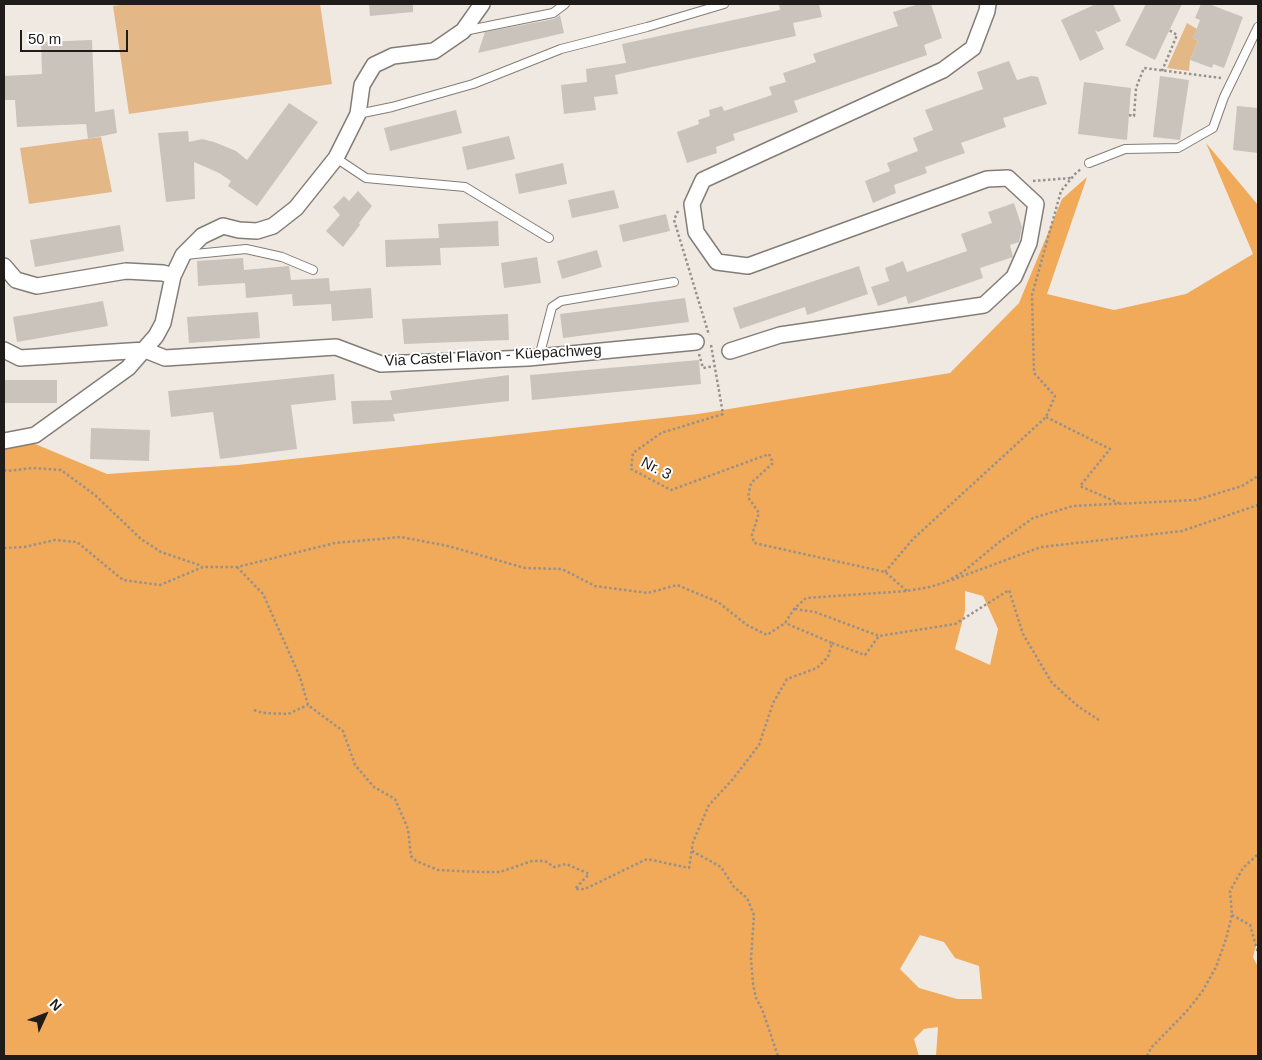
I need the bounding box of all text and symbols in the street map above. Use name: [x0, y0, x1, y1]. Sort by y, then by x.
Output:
scale bar: [22, 20, 130, 52]
text: 50 m: [28, 30, 61, 47]
street label: Via Castel Flavon - Küepachweg: [384, 341, 602, 371]
street label: Nr. 3: [638, 454, 674, 484]
north arrow: [20, 990, 70, 1040]
text: N: [47, 996, 65, 1014]

